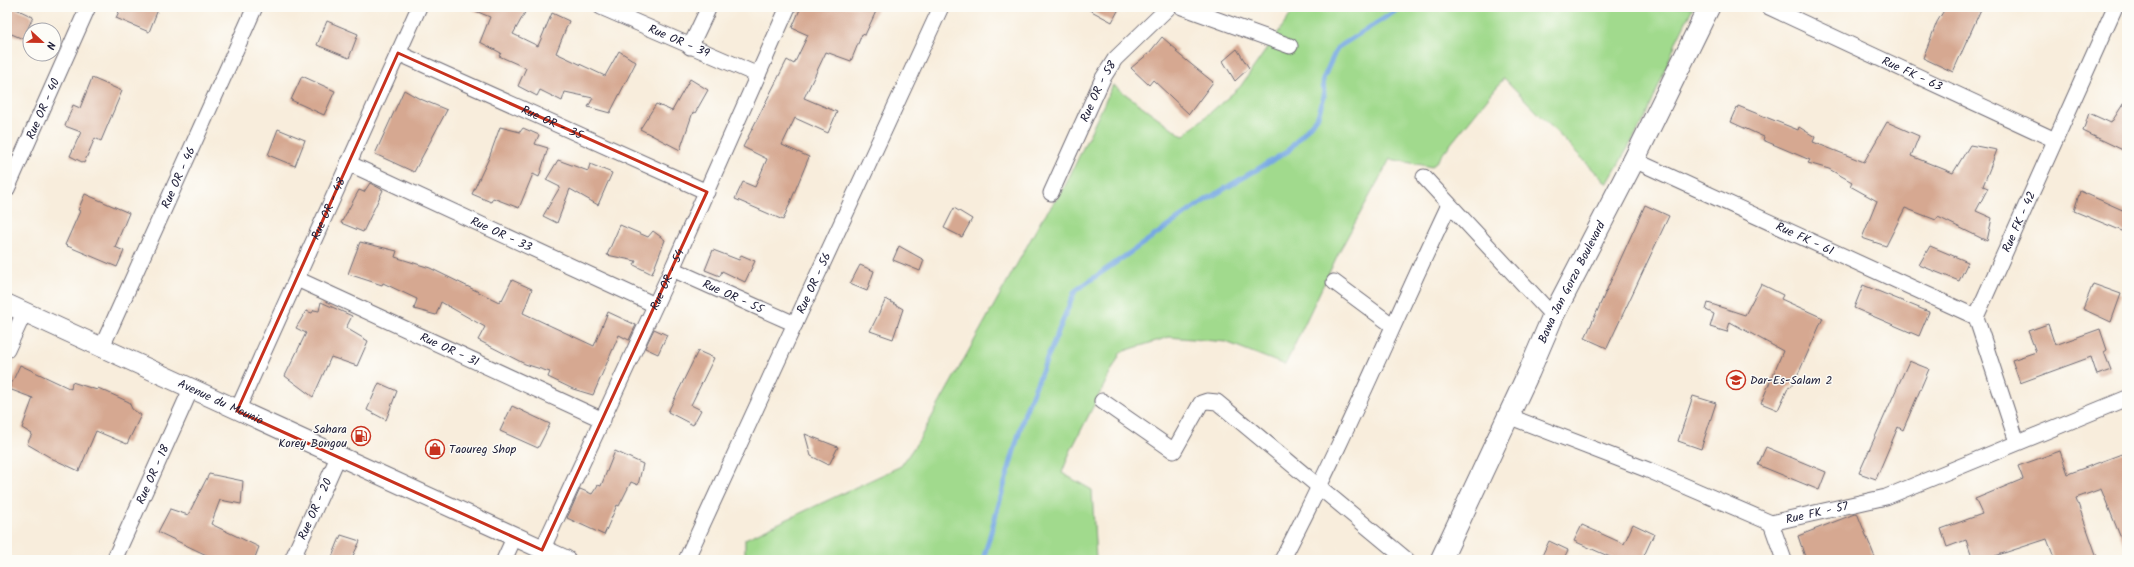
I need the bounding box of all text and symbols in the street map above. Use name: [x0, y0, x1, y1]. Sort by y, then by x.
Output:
street label: Rue OR - 39: [645, 19, 713, 63]
north arrow: [22, 22, 62, 62]
text: N: [41, 39, 60, 52]
street label: Rue FK - 63: [1879, 51, 1946, 96]
street label: Rue OR - 58: [1075, 56, 1122, 125]
street label: Rue OR - 40: [21, 75, 65, 142]
street label: Rue OR - 35: [518, 100, 587, 145]
street label: Rue OR - 46: [156, 144, 200, 211]
street label: Rue OR - 48: [306, 174, 351, 243]
street label: Rue FK - 42: [1997, 188, 2041, 255]
street label: Rue OR - 33: [467, 211, 536, 257]
street label: Bawa Jan Gorzo Boulevard: [1533, 217, 1611, 346]
street label: Rue FK - 61: [1773, 217, 1837, 260]
street label: Rue OR - 54: [645, 245, 689, 313]
street label: Rue OR - 56: [791, 249, 836, 317]
street label: Rue OR - 55: [699, 274, 768, 319]
street label: Rue OR - 31: [417, 327, 482, 371]
school or university icon: Dar-Es-Salam 2: [1725, 369, 1747, 391]
place label: Dar-Es-Salam 2: [1750, 371, 1832, 390]
street label: Avenue du Mounio: [175, 374, 267, 430]
place label: Sahara Korey Bongou: [278, 420, 347, 453]
fuel station icon: Sahara Korey Bongou: [350, 425, 372, 447]
shop icon: Taoureg Shop: [424, 438, 446, 460]
place label: Taoureg Shop: [449, 440, 516, 459]
street label: Rue OR - 18: [131, 441, 175, 507]
street label: Rue OR - 20: [293, 475, 337, 543]
street label: Rue FK - 57: [1784, 496, 1850, 529]

